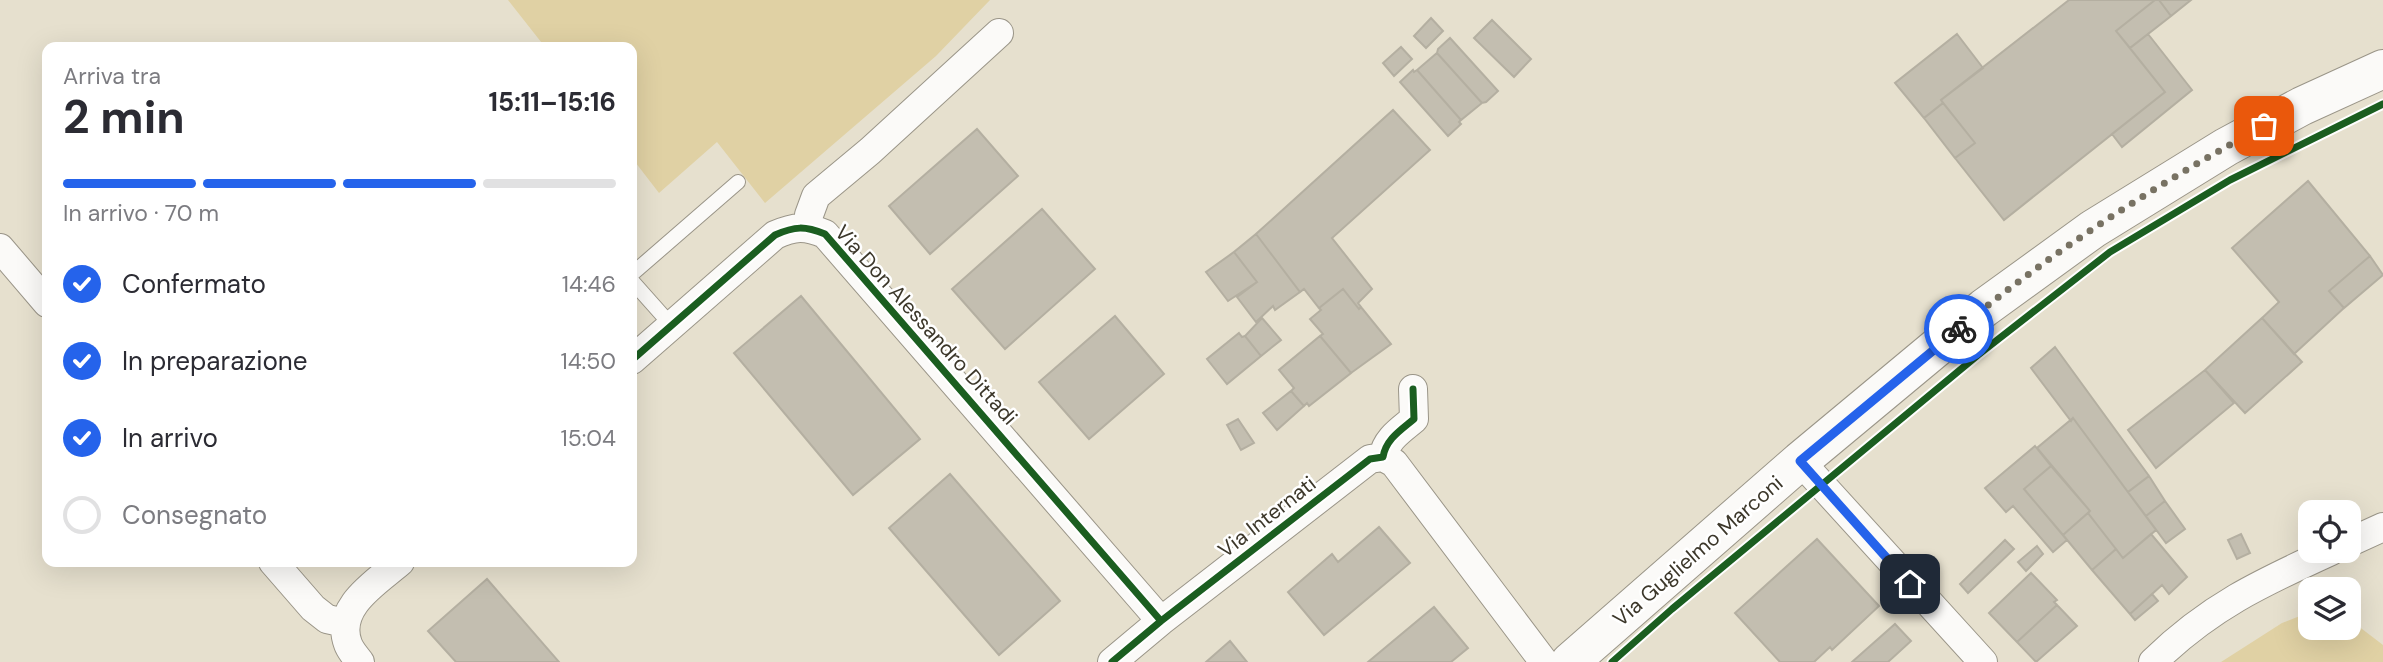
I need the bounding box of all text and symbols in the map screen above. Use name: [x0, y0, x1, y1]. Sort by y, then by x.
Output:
text: Arriva tra: [63, 61, 161, 91]
text: 15:11–15:16: [489, 85, 616, 119]
text: 2 min: [63, 87, 185, 147]
pin: [2234, 96, 2294, 156]
icon: bag: [2245, 107, 2283, 145]
text: In arrivo · 70 m: [63, 198, 219, 228]
street label: Via Don Alessandro Dittadi: [829, 219, 1023, 431]
icon: check: [63, 265, 101, 303]
text: Confermato: [122, 267, 266, 301]
text: 14:46: [562, 269, 616, 299]
courier: [1924, 294, 1994, 364]
icon: bike: [1940, 310, 1978, 348]
icon: check: [63, 342, 101, 380]
text: In preparazione: [122, 344, 308, 378]
text: 14:50: [560, 346, 616, 376]
icon: check: [63, 419, 101, 457]
text: In arrivo: [122, 421, 218, 455]
text: 15:04: [560, 423, 616, 453]
street label: Via Guglielmo Marconi: [1607, 469, 1789, 633]
street label: Via Internati: [1212, 470, 1322, 564]
text: Consegnato: [122, 498, 267, 532]
map controls: [2298, 500, 2361, 640]
button: locate: [2298, 500, 2361, 563]
pin: [1880, 554, 1940, 614]
icon: home: [1891, 565, 1929, 603]
button: layers: [2298, 577, 2361, 640]

